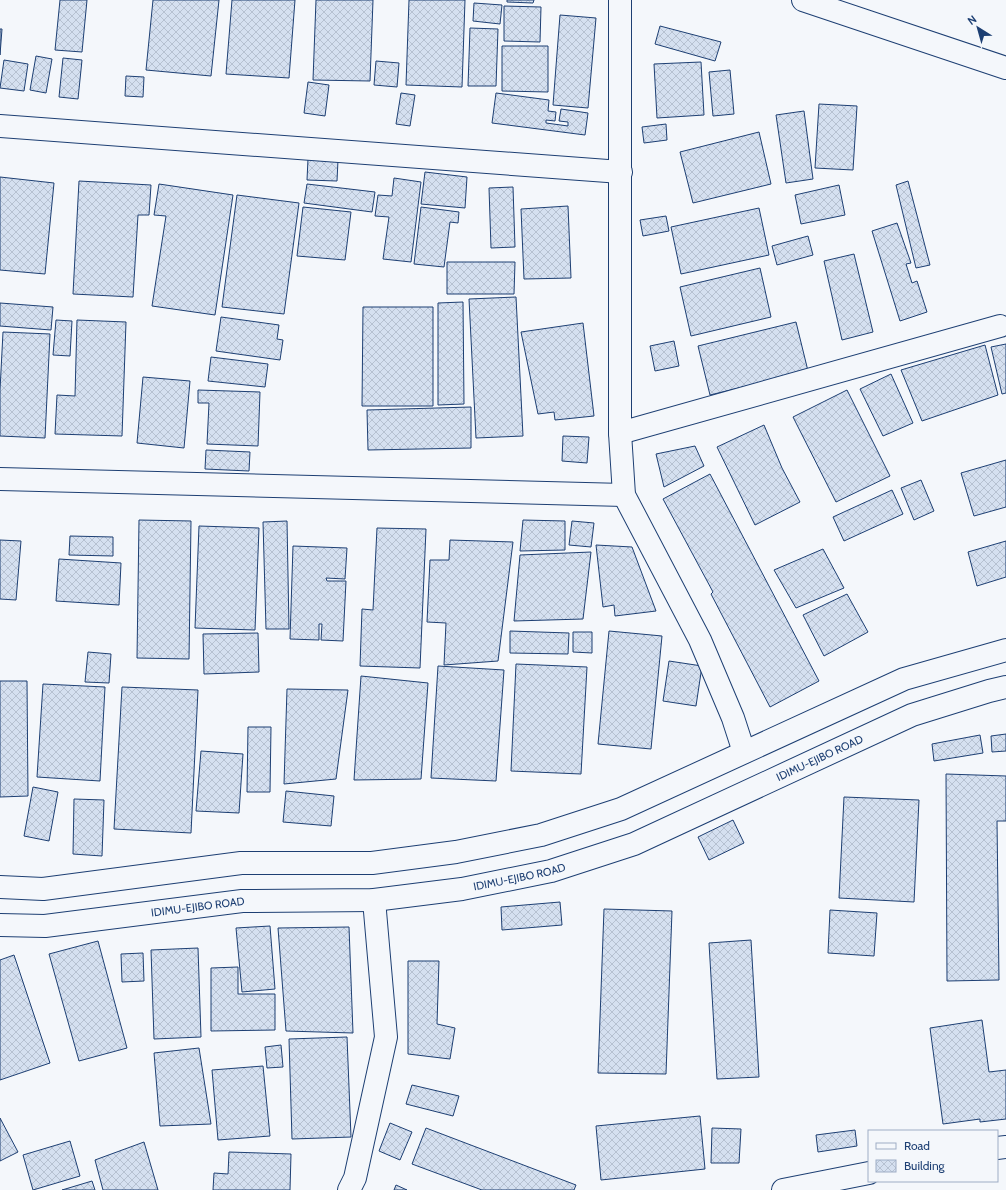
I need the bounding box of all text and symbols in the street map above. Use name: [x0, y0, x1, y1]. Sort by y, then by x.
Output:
north arrow: [958, 8, 998, 48]
text: N: [965, 12, 979, 28]
street label: IDIMU-EJIBO ROAD: [774, 732, 865, 784]
street label: IDIMU-EJIBO ROAD: [472, 860, 567, 894]
street label: IDIMU-EJIBO ROAD: [150, 894, 245, 919]
legend: [868, 1130, 998, 1182]
text: Road: [904, 1138, 930, 1153]
text: Building: [904, 1158, 946, 1173]

